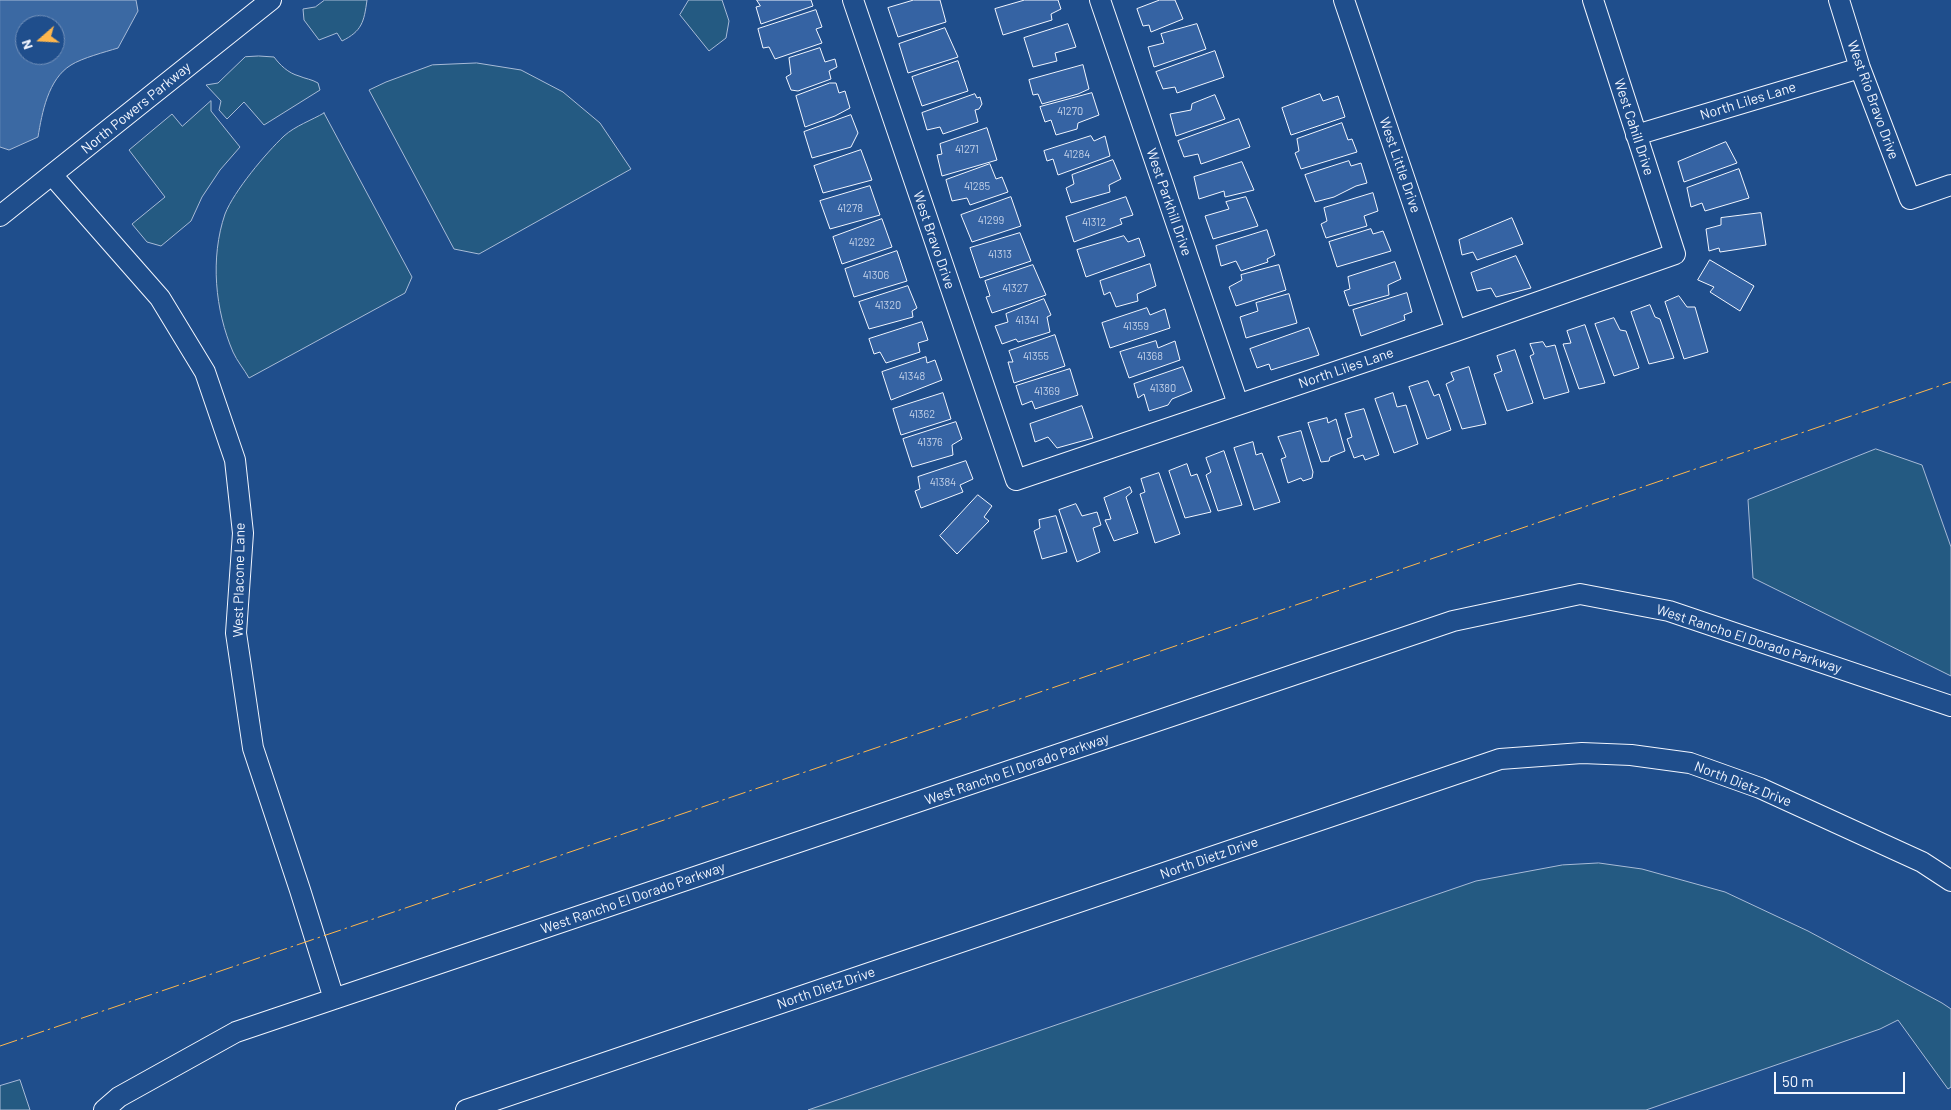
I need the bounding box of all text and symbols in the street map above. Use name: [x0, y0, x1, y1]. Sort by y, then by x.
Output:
north arrow: [15, 15, 65, 65]
text: N: [17, 38, 36, 52]
street label: West Rio Bravo Drive: [1844, 38, 1902, 162]
street label: North Powers Parkway: [78, 59, 194, 157]
street label: West Cahill Drive: [1610, 77, 1658, 177]
street label: North Liles Lane: [1698, 78, 1798, 124]
house number: 41270: [1057, 104, 1083, 118]
street label: West Little Drive: [1376, 115, 1424, 215]
house number: 41271: [955, 142, 979, 156]
street label: West Parkhill Drive: [1143, 146, 1195, 258]
house number: 41284: [1064, 147, 1090, 161]
house number: 41285: [964, 179, 990, 193]
street label: West Bravo Drive: [909, 189, 959, 291]
house number: 41278: [837, 201, 863, 215]
house number: 41299: [978, 213, 1004, 227]
house number: 41312: [1082, 215, 1106, 229]
house number: 41292: [849, 235, 875, 249]
house number: 41313: [988, 247, 1012, 261]
house number: 41306: [863, 268, 889, 282]
house number: 41327: [1002, 281, 1028, 295]
house number: 41320: [875, 298, 901, 312]
house number: 41341: [1015, 313, 1039, 327]
house number: 41359: [1123, 319, 1149, 333]
street label: North Liles Lane: [1296, 344, 1396, 392]
house number: 41355: [1023, 349, 1049, 363]
house number: 41368: [1137, 349, 1163, 363]
house number: 41348: [899, 369, 925, 383]
house number: 41380: [1150, 381, 1176, 395]
house number: 41369: [1034, 384, 1060, 398]
house number: 41362: [909, 407, 935, 421]
house number: 41376: [917, 435, 943, 449]
house number: 41384: [930, 475, 956, 489]
street label: West Placone Lane: [230, 522, 248, 638]
street label: West Rancho El Dorado Parkway: [1654, 601, 1844, 677]
street label: West Rancho El Dorado Parkway: [923, 729, 1111, 809]
street label: North Dietz Drive: [1692, 758, 1794, 810]
street label: North Dietz Drive: [1158, 833, 1260, 883]
street label: West Rancho El Dorado Parkway: [539, 858, 727, 938]
street label: North Dietz Drive: [775, 963, 877, 1013]
scale bar: [1776, 1062, 1907, 1094]
text: 50 m: [1782, 1072, 1814, 1090]

